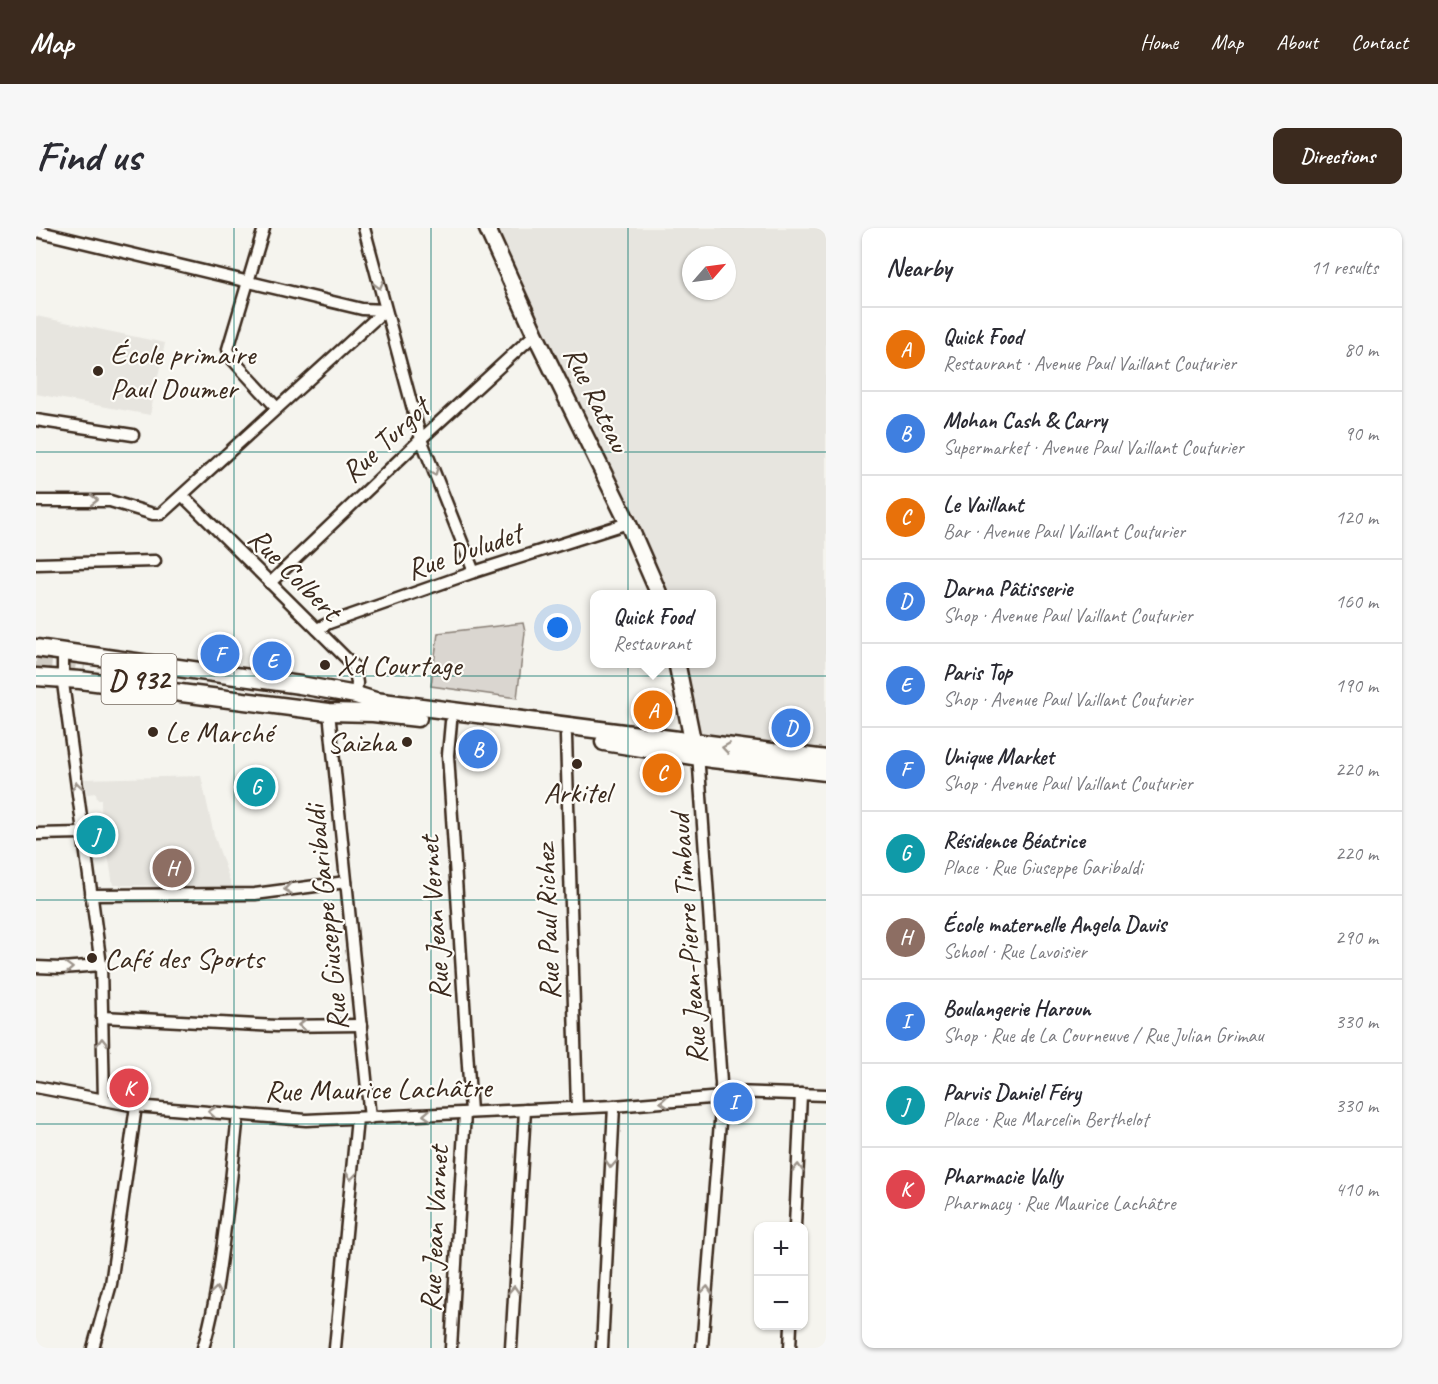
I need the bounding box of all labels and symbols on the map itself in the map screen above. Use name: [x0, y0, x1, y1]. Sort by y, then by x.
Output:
north arrow: [682, 246, 736, 300]
one-way arrow: [372, 279, 384, 289]
place label: École primaire Paul Doumer: [110, 335, 257, 407]
street label: Rue Rateau: [555, 340, 640, 460]
marker: École primaire Paul Doumer: [91, 364, 105, 378]
street label: Rue Turgot: [333, 387, 440, 491]
one-way arrow: [426, 466, 439, 476]
one-way arrow: [90, 494, 99, 506]
street label: Rue Duludet: [401, 512, 530, 588]
street label: Rue Colbert: [240, 519, 352, 631]
your location: [543, 613, 572, 642]
pin: F: [200, 632, 240, 676]
pin: E: [252, 638, 292, 684]
place label: Xd Courtage: [337, 646, 464, 684]
road number: D 932: [102, 654, 176, 704]
marker: Xd Courtage: [318, 658, 332, 672]
pin: A: [634, 688, 672, 732]
pin: D: [772, 706, 810, 750]
place label: Le Marché: [165, 713, 277, 751]
place label: Saizha: [327, 723, 398, 761]
marker: Le Marché: [146, 725, 160, 739]
pin: B: [458, 726, 498, 772]
marker: Saizha: [400, 735, 414, 749]
one-way arrow: [722, 742, 731, 754]
pin: C: [642, 750, 682, 796]
marker: Arkitel: [570, 757, 584, 771]
pin: G: [236, 764, 276, 810]
place label: Arkitel: [544, 773, 615, 811]
one-way arrow: [71, 781, 83, 790]
street label: Rue Giuseppe Garibaldi: [295, 800, 357, 1033]
street label: Rue Jean-Pierre Timbaud: [660, 808, 716, 1065]
pin: J: [76, 812, 116, 858]
street label: Rue Jean Vernet: [409, 832, 459, 1001]
street label: Rue Paul Richez: [525, 840, 569, 1001]
pin: H: [152, 846, 192, 890]
one-way arrow: [284, 883, 293, 895]
place label: Café des Sports: [104, 939, 266, 977]
marker: Café des Sports: [85, 951, 99, 965]
one-way arrow: [64, 962, 73, 974]
one-way arrow: [298, 1019, 307, 1032]
one-way arrow: [96, 1038, 109, 1047]
pin: K: [110, 1066, 148, 1110]
street label: Rue Maurice Lachâtre: [264, 1068, 494, 1110]
pin: I: [714, 1080, 752, 1124]
one-way arrow: [659, 1095, 668, 1108]
one-way arrow: [207, 1105, 216, 1118]
one-way arrow: [423, 1109, 432, 1122]
street label: Rue Jean Varnet: [411, 1142, 457, 1313]
one-way arrow: [604, 1160, 617, 1169]
one-way arrow: [791, 1164, 804, 1173]
one-way arrow: [345, 1171, 358, 1181]
one-way arrow: [508, 1285, 521, 1294]
one-way arrow: [700, 1285, 713, 1294]
one-way arrow: [209, 1286, 222, 1296]

